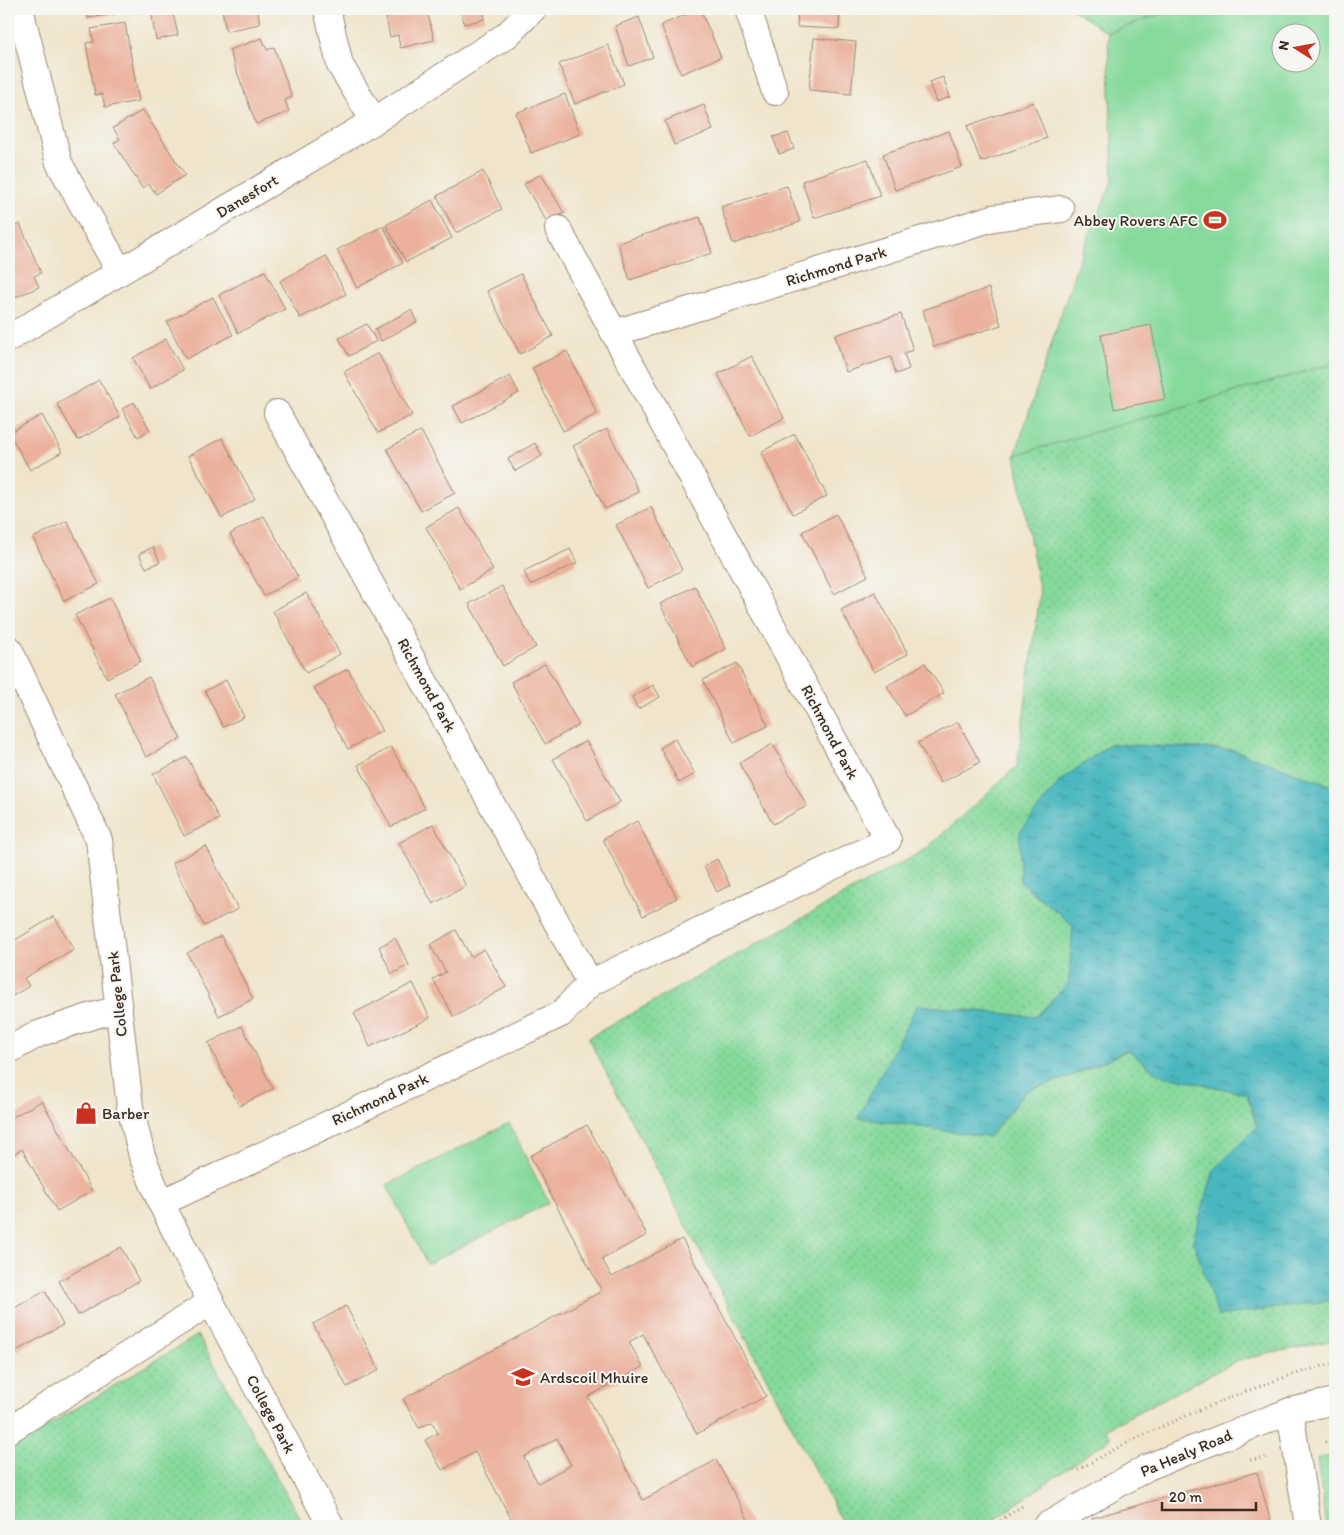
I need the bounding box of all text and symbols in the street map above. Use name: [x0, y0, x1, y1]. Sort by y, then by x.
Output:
north arrow: [1272, 22, 1322, 72]
text: N: [1274, 39, 1293, 52]
street label: Danesfort: [212, 170, 282, 222]
sports icon: Abbey Rovers AFC: [1202, 207, 1228, 233]
place label: Abbey Rovers AFC: [1074, 211, 1198, 230]
street label: Richmond Park: [783, 241, 889, 290]
street label: Richmond Park: [393, 635, 461, 736]
street label: Richmond Park: [797, 681, 863, 783]
street label: College Park: [103, 950, 131, 1038]
street label: Richmond Park: [329, 1068, 432, 1130]
shop icon: Barber: [73, 1100, 99, 1126]
place label: Barber: [102, 1104, 150, 1123]
school or university icon: Ardscoil Mhuire: [510, 1364, 536, 1390]
place label: Ardscoil Mhuire: [540, 1368, 648, 1387]
street label: College Park: [242, 1372, 300, 1456]
street label: Pa Healy Road: [1137, 1425, 1235, 1481]
scale bar: [1162, 1480, 1255, 1512]
text: 20 m: [1169, 1488, 1203, 1506]

